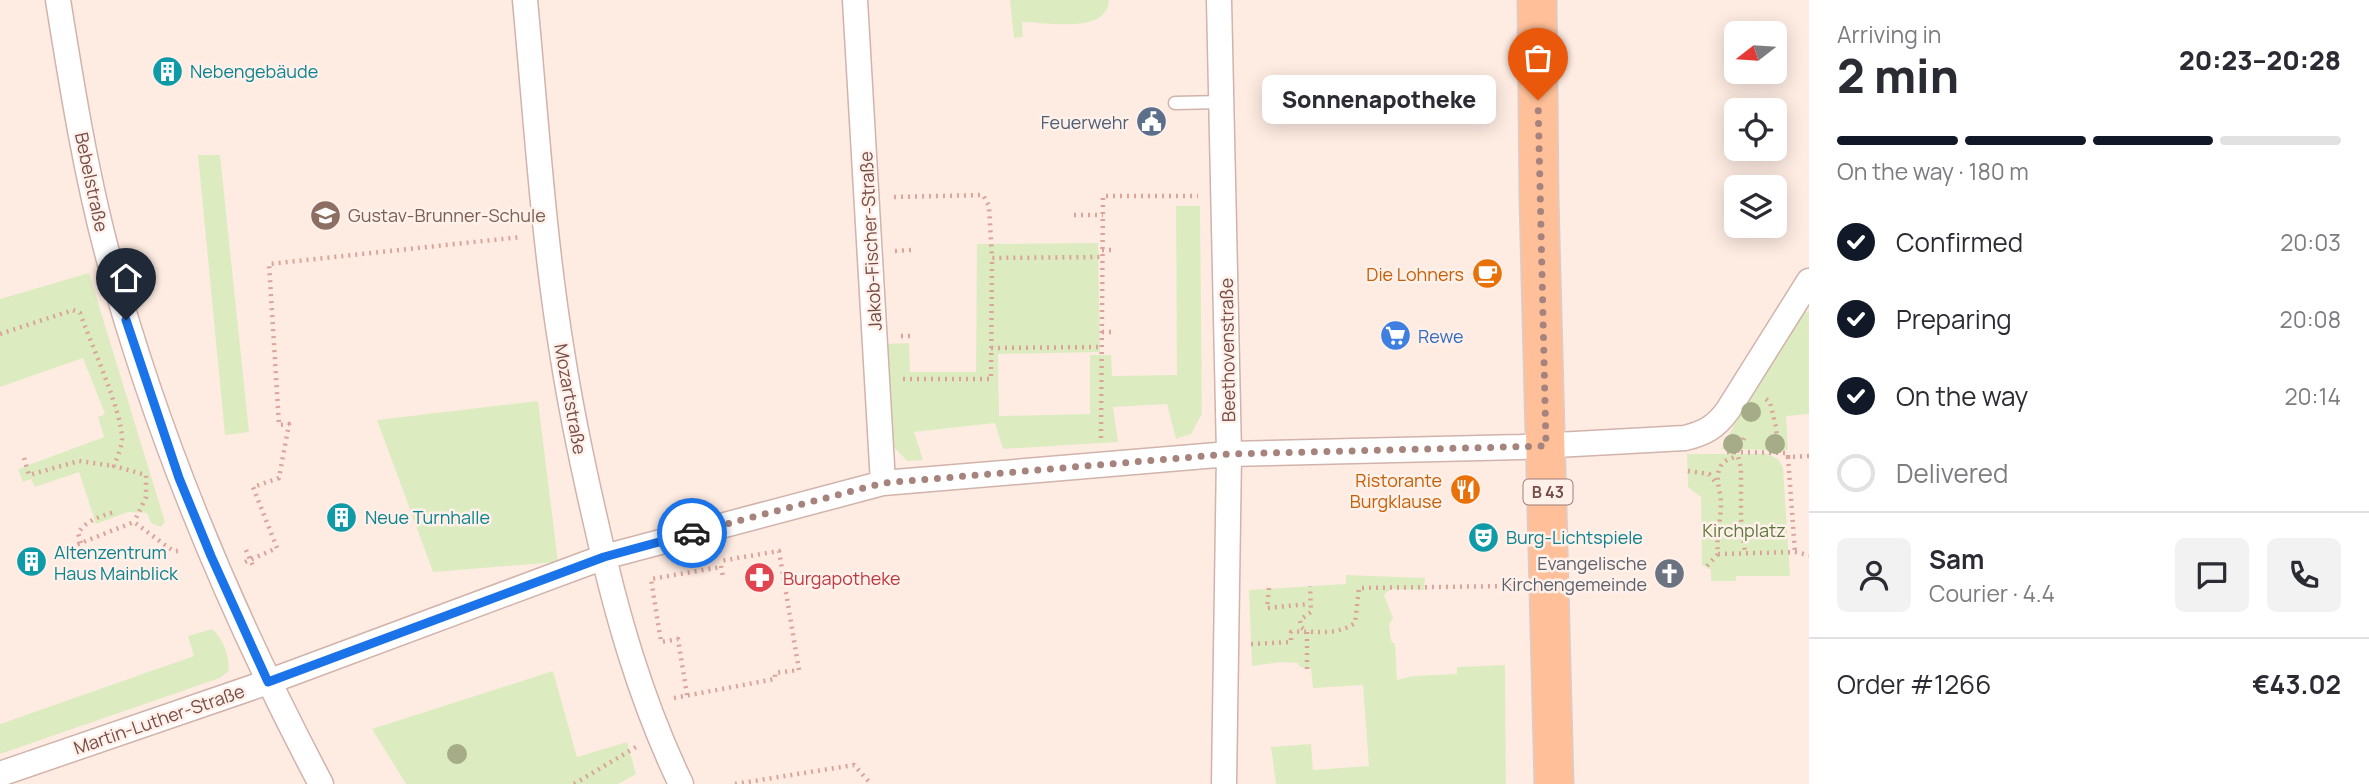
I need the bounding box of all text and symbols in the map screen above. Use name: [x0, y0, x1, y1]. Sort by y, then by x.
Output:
text: Arriving in: [1837, 18, 1942, 50]
north arrow: [1724, 21, 1787, 84]
map controls: [1724, 21, 1787, 238]
pin: [1508, 28, 1568, 100]
icon: bag: [1519, 39, 1557, 77]
text: 20:23–20:28: [2179, 42, 2341, 78]
text: 2 min: [1837, 44, 1959, 107]
building icon: Nebengebäude: [150, 54, 184, 88]
place label: Nebengebäude: [190, 59, 318, 83]
callout: Sonnenapotheke: [1262, 76, 1496, 124]
text: Sonnenapotheke: [1282, 83, 1476, 115]
button: locate: [1724, 98, 1787, 161]
public building icon: Feuerwehr: [1135, 105, 1169, 139]
place label: Feuerwehr: [1041, 110, 1129, 134]
street label: Bebelstraße: [70, 130, 114, 234]
street label: Jakob-Fischer-Straße: [853, 151, 887, 331]
text: On the way · 180 m: [1837, 155, 2029, 187]
button: layers: [1724, 175, 1787, 238]
school or university icon: Gustav-Brunner-Schule: [308, 198, 342, 232]
place label: Gustav-Brunner-Schule: [348, 203, 546, 227]
icon: check: [1837, 223, 1875, 261]
text: Confirmed: [1896, 224, 2023, 260]
text: 20:03: [2280, 226, 2341, 258]
pin: [96, 248, 156, 320]
cafe icon: Die Lohners: [1470, 257, 1504, 291]
icon: home: [107, 259, 145, 297]
place label: Die Lohners: [1366, 262, 1464, 286]
street label: Beethovenstraße: [1214, 278, 1240, 422]
icon: check: [1837, 300, 1875, 338]
text: Preparing: [1896, 301, 2012, 337]
text: 20:08: [2280, 303, 2341, 335]
supermarket icon: Rewe: [1378, 319, 1412, 353]
place label: Rewe: [1418, 324, 1464, 348]
street label: Mozartstraße: [549, 342, 593, 456]
icon: check: [1837, 377, 1875, 415]
text: On the way: [1896, 378, 2028, 414]
text: 20:14: [2284, 380, 2341, 412]
text: Delivered: [1896, 455, 2008, 491]
place label: Ristorante Burgklause: [1350, 468, 1442, 513]
restaurant icon: Ristorante Burgklause: [1448, 473, 1482, 507]
road number: B 43: [1524, 480, 1572, 505]
courier: [657, 498, 727, 568]
building icon: Neue Turnhalle: [325, 500, 359, 534]
place label: Neue Turnhalle: [365, 505, 490, 529]
icon: car: [673, 514, 711, 552]
park label: Kirchplatz: [1702, 518, 1786, 542]
theatre icon: Burg-Lichtspiele: [1466, 520, 1500, 554]
place label: Burg-Lichtspiele: [1506, 525, 1643, 549]
button: person: [1837, 538, 1911, 612]
button: chat: [2175, 538, 2249, 612]
button: phone: [2267, 538, 2341, 612]
place label: Altenzentrum Haus Mainblick: [54, 540, 179, 585]
text: Sam: [1929, 541, 1984, 577]
building icon: Altenzentrum Haus Mainblick: [14, 545, 48, 579]
place label: Evangelische Kirchengemeinde: [1502, 551, 1647, 596]
church icon: Evangelische Kirchengemeinde: [1653, 556, 1687, 590]
pharmacy icon: Burgapotheke: [743, 561, 777, 595]
place label: Burgapotheke: [783, 566, 901, 590]
text: Courier · 4.4: [1929, 577, 2055, 609]
text: Order #1266: [1837, 666, 1991, 702]
text: €43.02: [2252, 666, 2341, 702]
street label: Martin-Luther-Straße: [70, 678, 248, 760]

